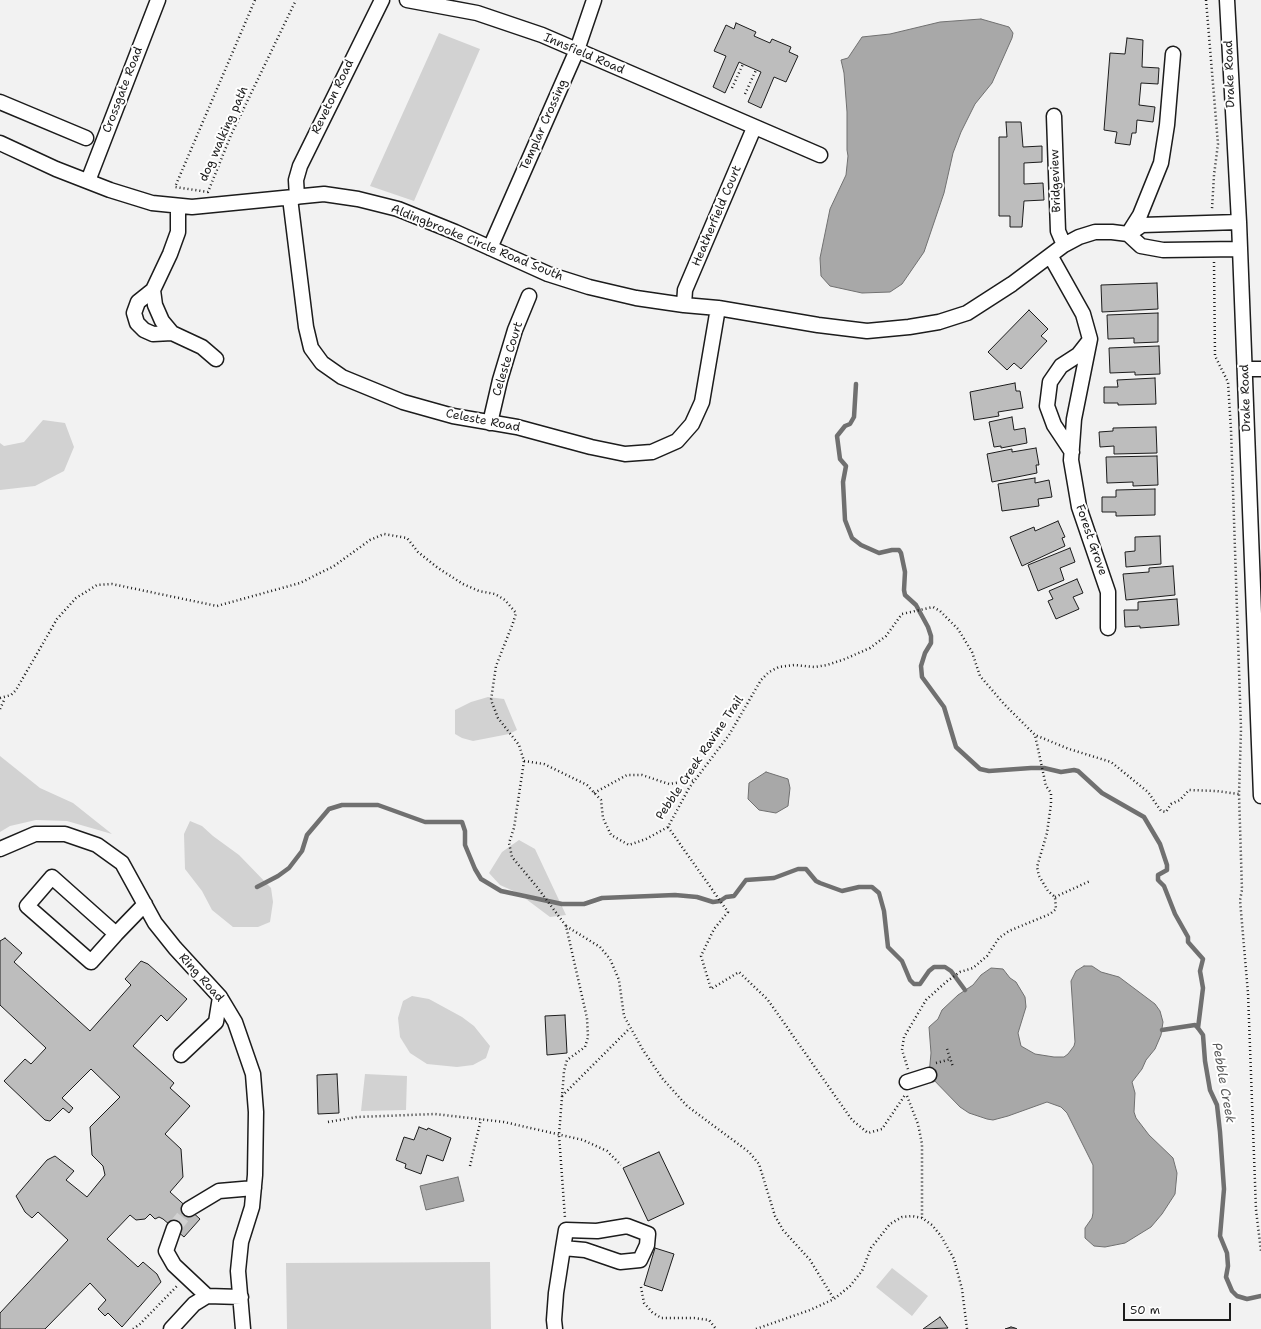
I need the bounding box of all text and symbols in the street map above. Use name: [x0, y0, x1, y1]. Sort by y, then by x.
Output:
street label: Innsfield Road: [541, 30, 627, 78]
street label: Drake Road: [1222, 40, 1238, 108]
street label: Crossgate Road: [100, 45, 146, 135]
street label: Reveton Road: [309, 57, 357, 137]
street label: Templar Crossing: [517, 77, 571, 173]
street label: dog walking path: [197, 84, 251, 184]
street label: Bridgeview: [1048, 149, 1064, 213]
street label: Heatherfield Court: [689, 163, 745, 269]
street label: Aldingbrooke Circle Road South: [389, 202, 565, 284]
street label: Celeste Court: [490, 320, 526, 398]
street label: Drake Road: [1238, 364, 1254, 432]
street label: Celeste Road: [445, 407, 521, 435]
street label: Forest Grove: [1072, 503, 1110, 577]
street label: Pebble Creek Ravine Trail: [653, 693, 747, 823]
street label: Ring Road: [175, 951, 227, 1005]
water label: Pebble Creek: [1208, 1042, 1238, 1124]
scale bar: [1125, 1295, 1233, 1321]
text: 50 m: [1130, 1302, 1160, 1318]

